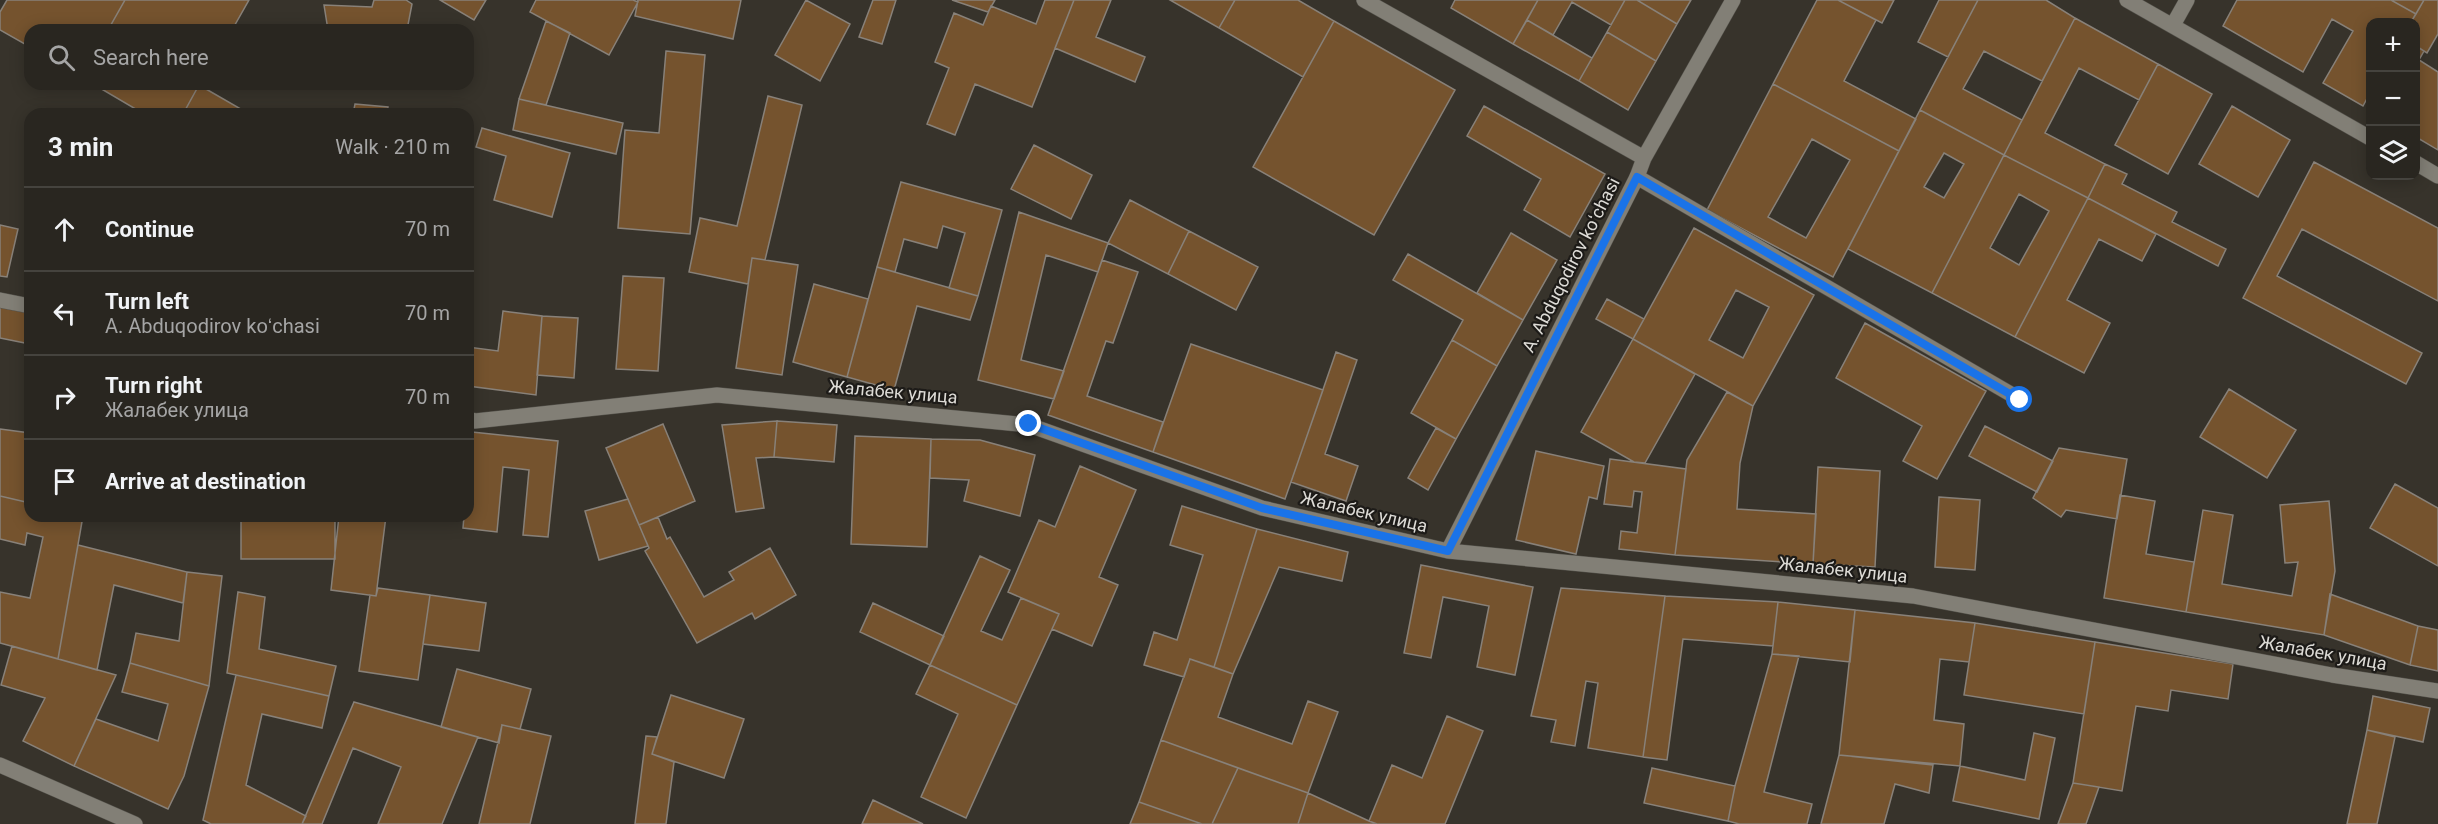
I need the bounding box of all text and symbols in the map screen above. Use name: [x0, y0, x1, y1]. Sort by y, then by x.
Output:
map controls: [2366, 18, 2420, 180]
button: +: [2366, 18, 2420, 72]
search box: [24, 24, 474, 90]
icon: search: [45, 41, 78, 74]
text: Search here: [93, 45, 209, 70]
button: −: [2366, 72, 2420, 126]
button: layers: [2366, 126, 2420, 180]
text: 3 min: [48, 132, 113, 162]
text: Walk · 210 m: [335, 135, 450, 159]
street label: A. Abduqodirov koʻchasi: [1517, 174, 1624, 356]
icon: ahead: [48, 213, 81, 246]
text: Continue: [105, 217, 194, 242]
text: 70 m: [405, 217, 450, 241]
text: Turn left: [105, 289, 189, 314]
icon: left: [48, 297, 81, 330]
text: 70 m: [405, 301, 450, 325]
text: A. Abduqodirov koʻchasi: [105, 314, 320, 338]
text: Turn right: [105, 373, 202, 398]
street label: Жалабек улица: [828, 375, 958, 408]
icon: right: [48, 381, 81, 414]
text: 70 m: [405, 385, 450, 409]
route start: [2006, 386, 2032, 412]
text: Жалабек улица: [105, 398, 249, 422]
route end: [1015, 410, 1041, 436]
icon: arrive: [48, 465, 81, 498]
text: Arrive at destination: [105, 469, 306, 494]
street label: Жалабек улица: [1299, 487, 1430, 536]
street label: Жалабек улица: [1778, 552, 1909, 587]
street label: Жалабек улица: [2258, 631, 2389, 674]

